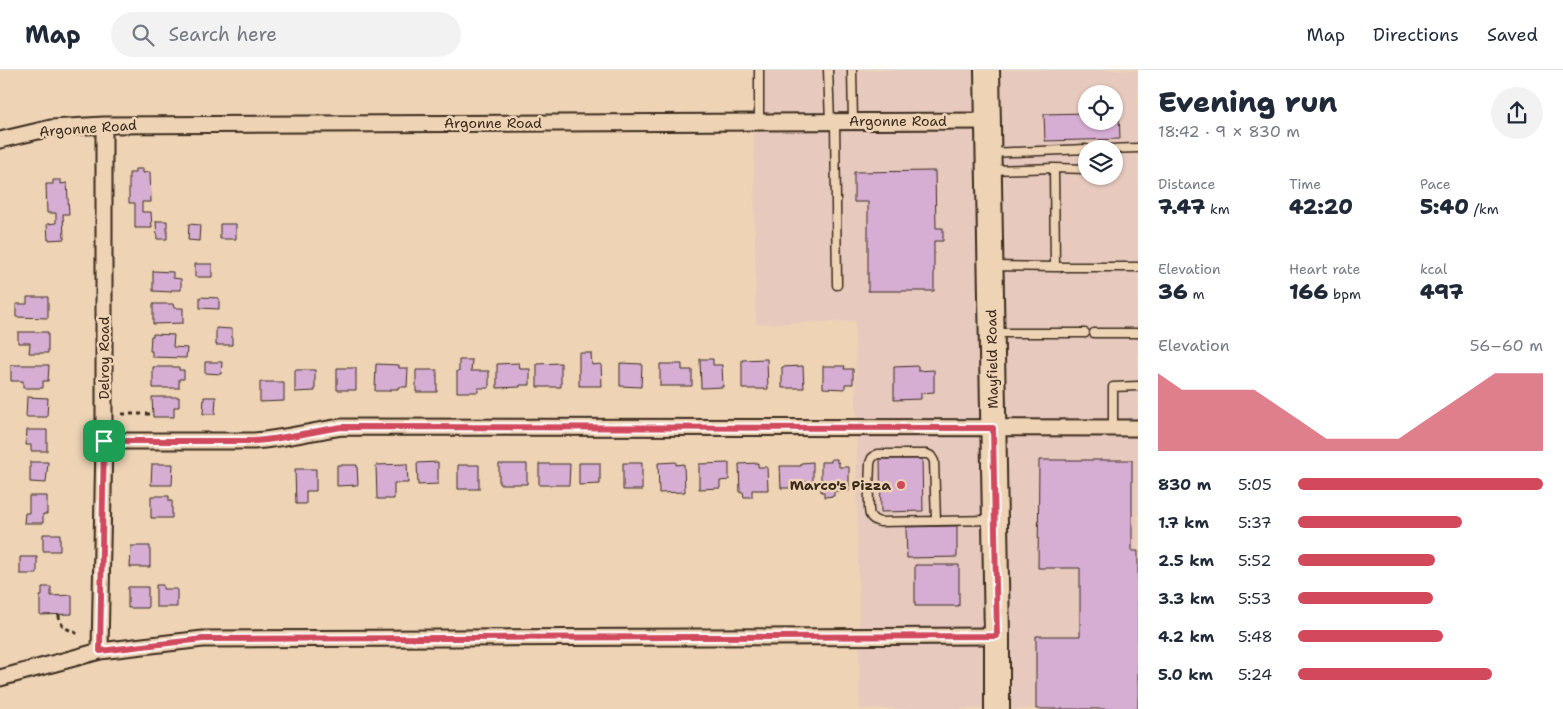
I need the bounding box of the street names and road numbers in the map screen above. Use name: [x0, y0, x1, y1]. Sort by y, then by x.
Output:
street label: Argonne Road: [849, 112, 947, 130]
street label: Argonne Road: [444, 114, 542, 132]
street label: Argonne Road: [39, 116, 138, 140]
street label: Mayfield Road: [982, 309, 1002, 409]
street label: Delroy Road: [95, 316, 113, 400]

